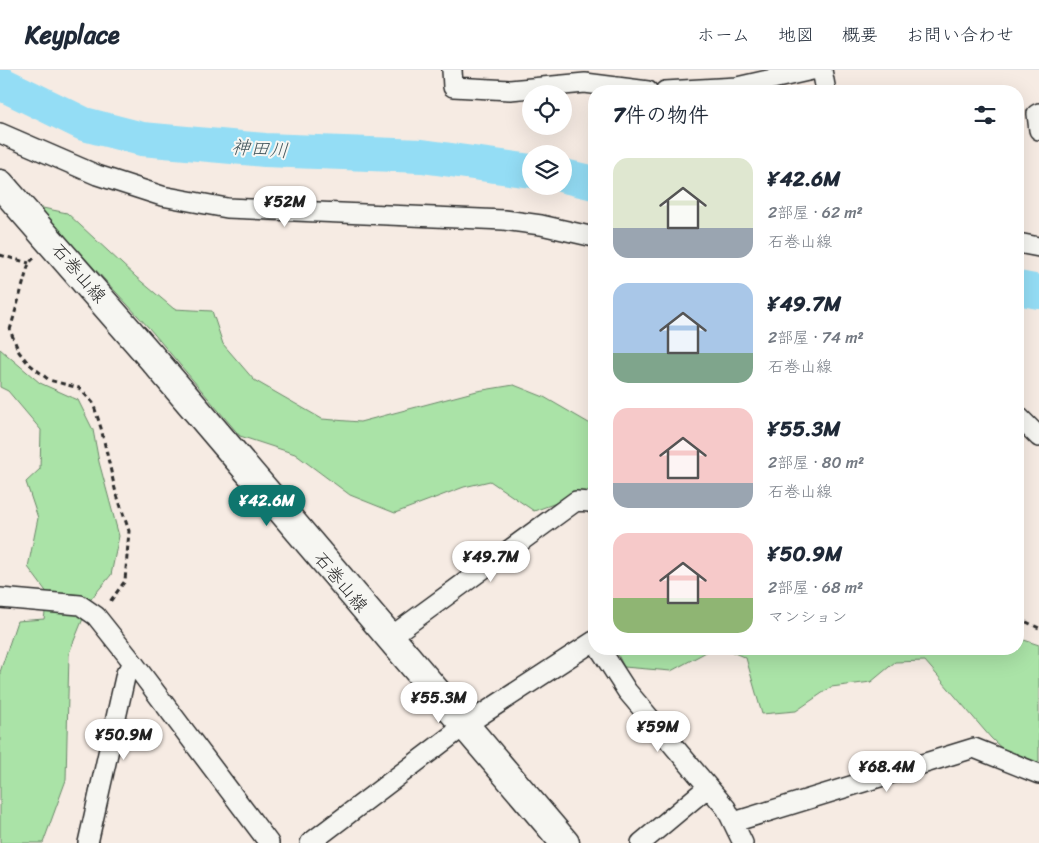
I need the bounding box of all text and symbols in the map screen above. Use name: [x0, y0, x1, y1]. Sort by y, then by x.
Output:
text: Keyplace: [25, 14, 120, 56]
text: ホーム: [697, 19, 750, 51]
text: 地図: [778, 19, 814, 51]
text: 概要: [842, 19, 878, 51]
text: お問い合わせ: [906, 19, 1014, 51]
map controls: [522, 85, 572, 195]
button: locate: [522, 85, 572, 135]
text: 7件の物件: [613, 96, 709, 134]
icon: filters: [971, 101, 999, 129]
water label: 神田川: [230, 130, 290, 167]
button: layers: [522, 145, 572, 195]
text: ¥42.6M: [768, 160, 840, 198]
icon: home: [653, 178, 713, 238]
pin: ¥52M: [255, 186, 315, 228]
text: ¥52M: [265, 187, 305, 216]
text: 2部屋 · 62 m²: [768, 198, 863, 227]
text: 石巻山線: [768, 227, 832, 256]
street label: 石巻山線: [43, 235, 115, 311]
text: ¥49.7M: [768, 285, 841, 323]
icon: home: [653, 303, 713, 363]
text: 2部屋 · 74 m²: [768, 323, 864, 352]
text: 石巻山線: [768, 352, 832, 381]
text: ¥55.3M: [768, 410, 840, 448]
icon: home: [653, 428, 713, 488]
text: 2部屋 · 80 m²: [768, 448, 864, 477]
text: 石巻山線: [768, 477, 832, 506]
pin: ¥42.6M: [226, 484, 308, 527]
text: ¥42.6M: [239, 486, 295, 515]
text: ¥50.9M: [768, 535, 842, 573]
pin: ¥49.7M: [450, 540, 532, 583]
text: ¥49.7M: [463, 542, 519, 571]
street label: 石巻山線: [306, 544, 376, 620]
icon: home: [653, 553, 713, 613]
text: 2部屋 · 68 m²: [768, 573, 863, 602]
text: マンション: [768, 602, 847, 631]
pin: ¥55.3M: [398, 682, 480, 724]
text: ¥55.3M: [411, 683, 467, 712]
pin: ¥59M: [628, 710, 688, 753]
text: ¥59M: [637, 712, 679, 741]
pin: ¥50.9M: [83, 718, 165, 761]
text: ¥50.9M: [96, 720, 152, 749]
pin: ¥68.4M: [846, 750, 928, 793]
text: ¥68.4M: [859, 752, 915, 781]

